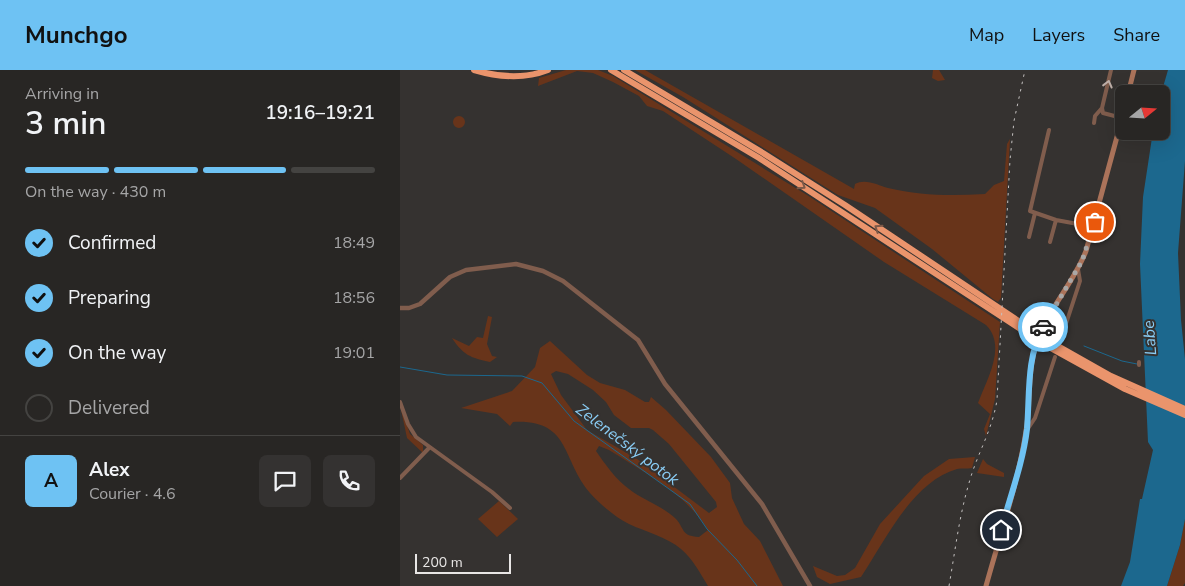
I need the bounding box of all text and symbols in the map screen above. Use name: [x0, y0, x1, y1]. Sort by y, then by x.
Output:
text: Munchgo: [25, 19, 127, 51]
text: Map: [969, 23, 1004, 47]
text: Layers: [1032, 23, 1085, 47]
text: Share: [1113, 23, 1160, 47]
one-way arrow: [1102, 79, 1113, 88]
text: Arriving in: [25, 83, 99, 105]
north arrow: [1115, 85, 1170, 140]
map controls: [1115, 85, 1170, 140]
text: 19:16–19:21: [265, 100, 375, 126]
text: 3 min: [25, 102, 107, 145]
one-way arrow: [797, 180, 806, 189]
text: On the way · 430 m: [25, 181, 166, 203]
pin: [1074, 201, 1116, 243]
icon: bag: [1081, 208, 1109, 236]
one-way arrow: [874, 225, 884, 234]
icon: check: [25, 229, 53, 257]
text: Confirmed: [68, 230, 156, 256]
text: 18:49: [333, 232, 375, 254]
icon: check: [25, 284, 53, 312]
text: Preparing: [68, 285, 151, 311]
text: 18:56: [333, 287, 375, 309]
courier: [1018, 302, 1068, 352]
icon: car: [1029, 313, 1057, 341]
water label: Labe: [1138, 319, 1162, 356]
icon: check: [25, 339, 53, 367]
text: On the way: [68, 340, 166, 366]
text: 19:01: [333, 342, 375, 364]
text: Delivered: [68, 395, 150, 421]
water label: Zelenečský potok: [571, 399, 684, 492]
button: chat: [259, 455, 311, 507]
button: phone: [323, 455, 375, 507]
text: Alex: [89, 457, 130, 483]
text: A: [44, 468, 58, 494]
text: Courier · 4.6: [89, 483, 175, 505]
pin: [980, 509, 1022, 551]
icon: home: [987, 516, 1015, 544]
scale bar: [415, 551, 511, 574]
text: 200 m: [422, 553, 463, 572]

